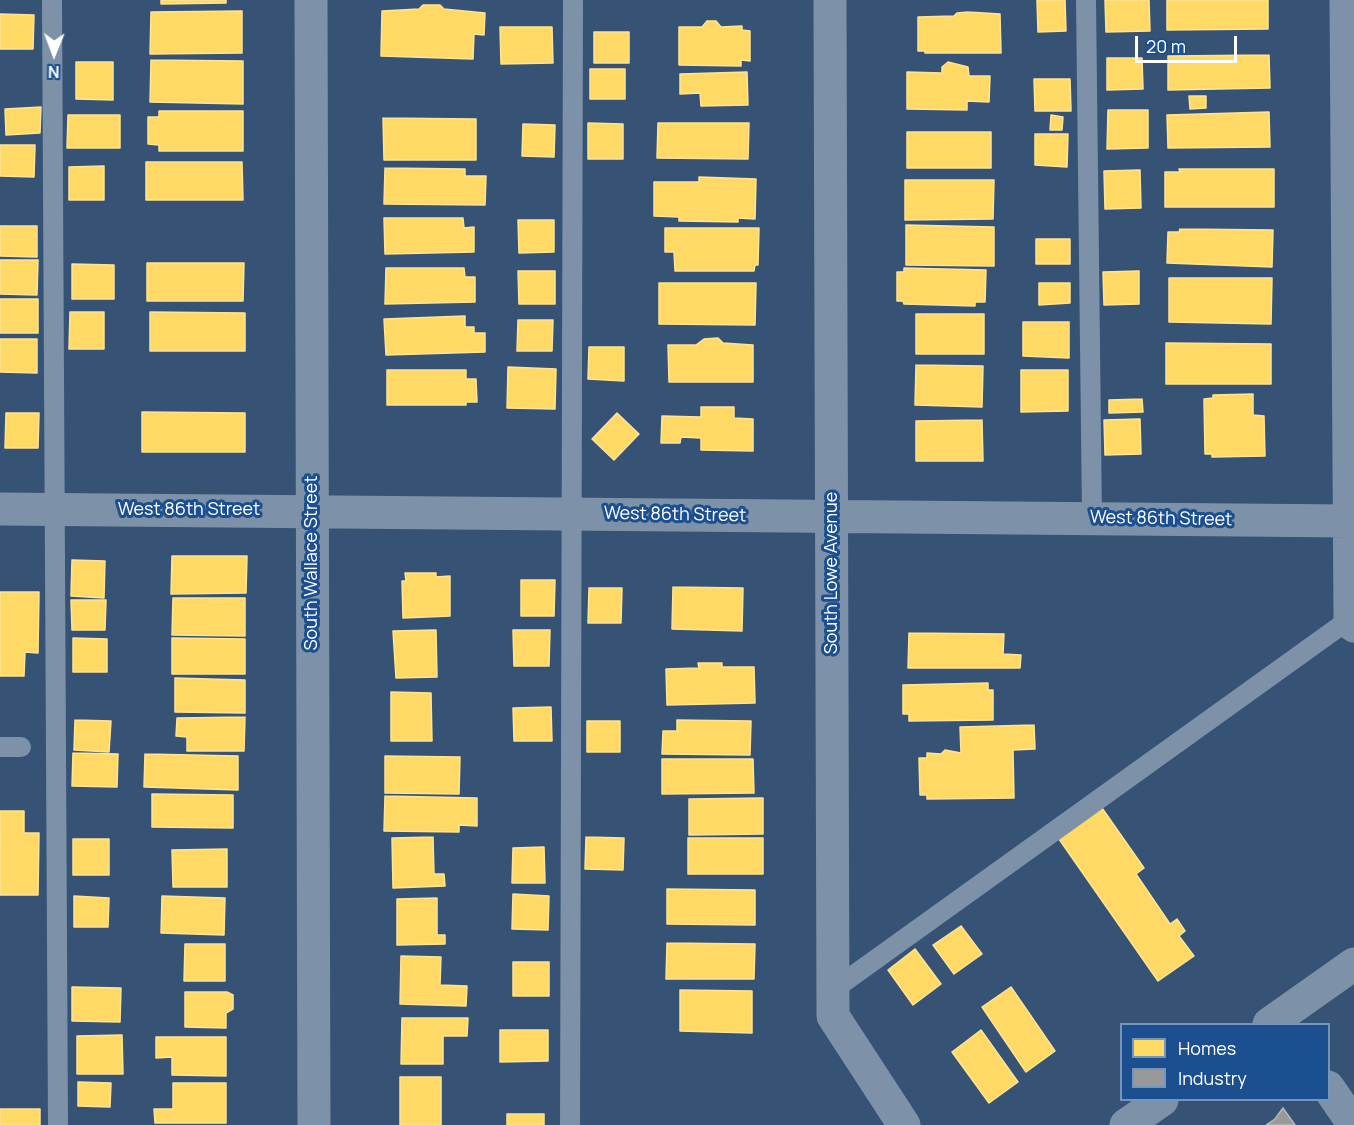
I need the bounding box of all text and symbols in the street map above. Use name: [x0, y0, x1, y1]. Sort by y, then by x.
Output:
north arrow: [24, 24, 84, 84]
scale bar: [1138, 24, 1240, 62]
text: 20 m: [1146, 34, 1186, 58]
text: N: [48, 61, 60, 83]
street label: South Wallace Street: [301, 475, 323, 651]
street label: South Lowe Avenue: [821, 492, 843, 654]
street label: West 86th Street: [118, 499, 260, 521]
street label: West 86th Street: [604, 503, 746, 527]
street label: West 86th Street: [1090, 507, 1232, 531]
legend: [1120, 1023, 1330, 1101]
text: Homes: [1178, 1036, 1236, 1060]
text: Industry: [1178, 1066, 1247, 1090]

